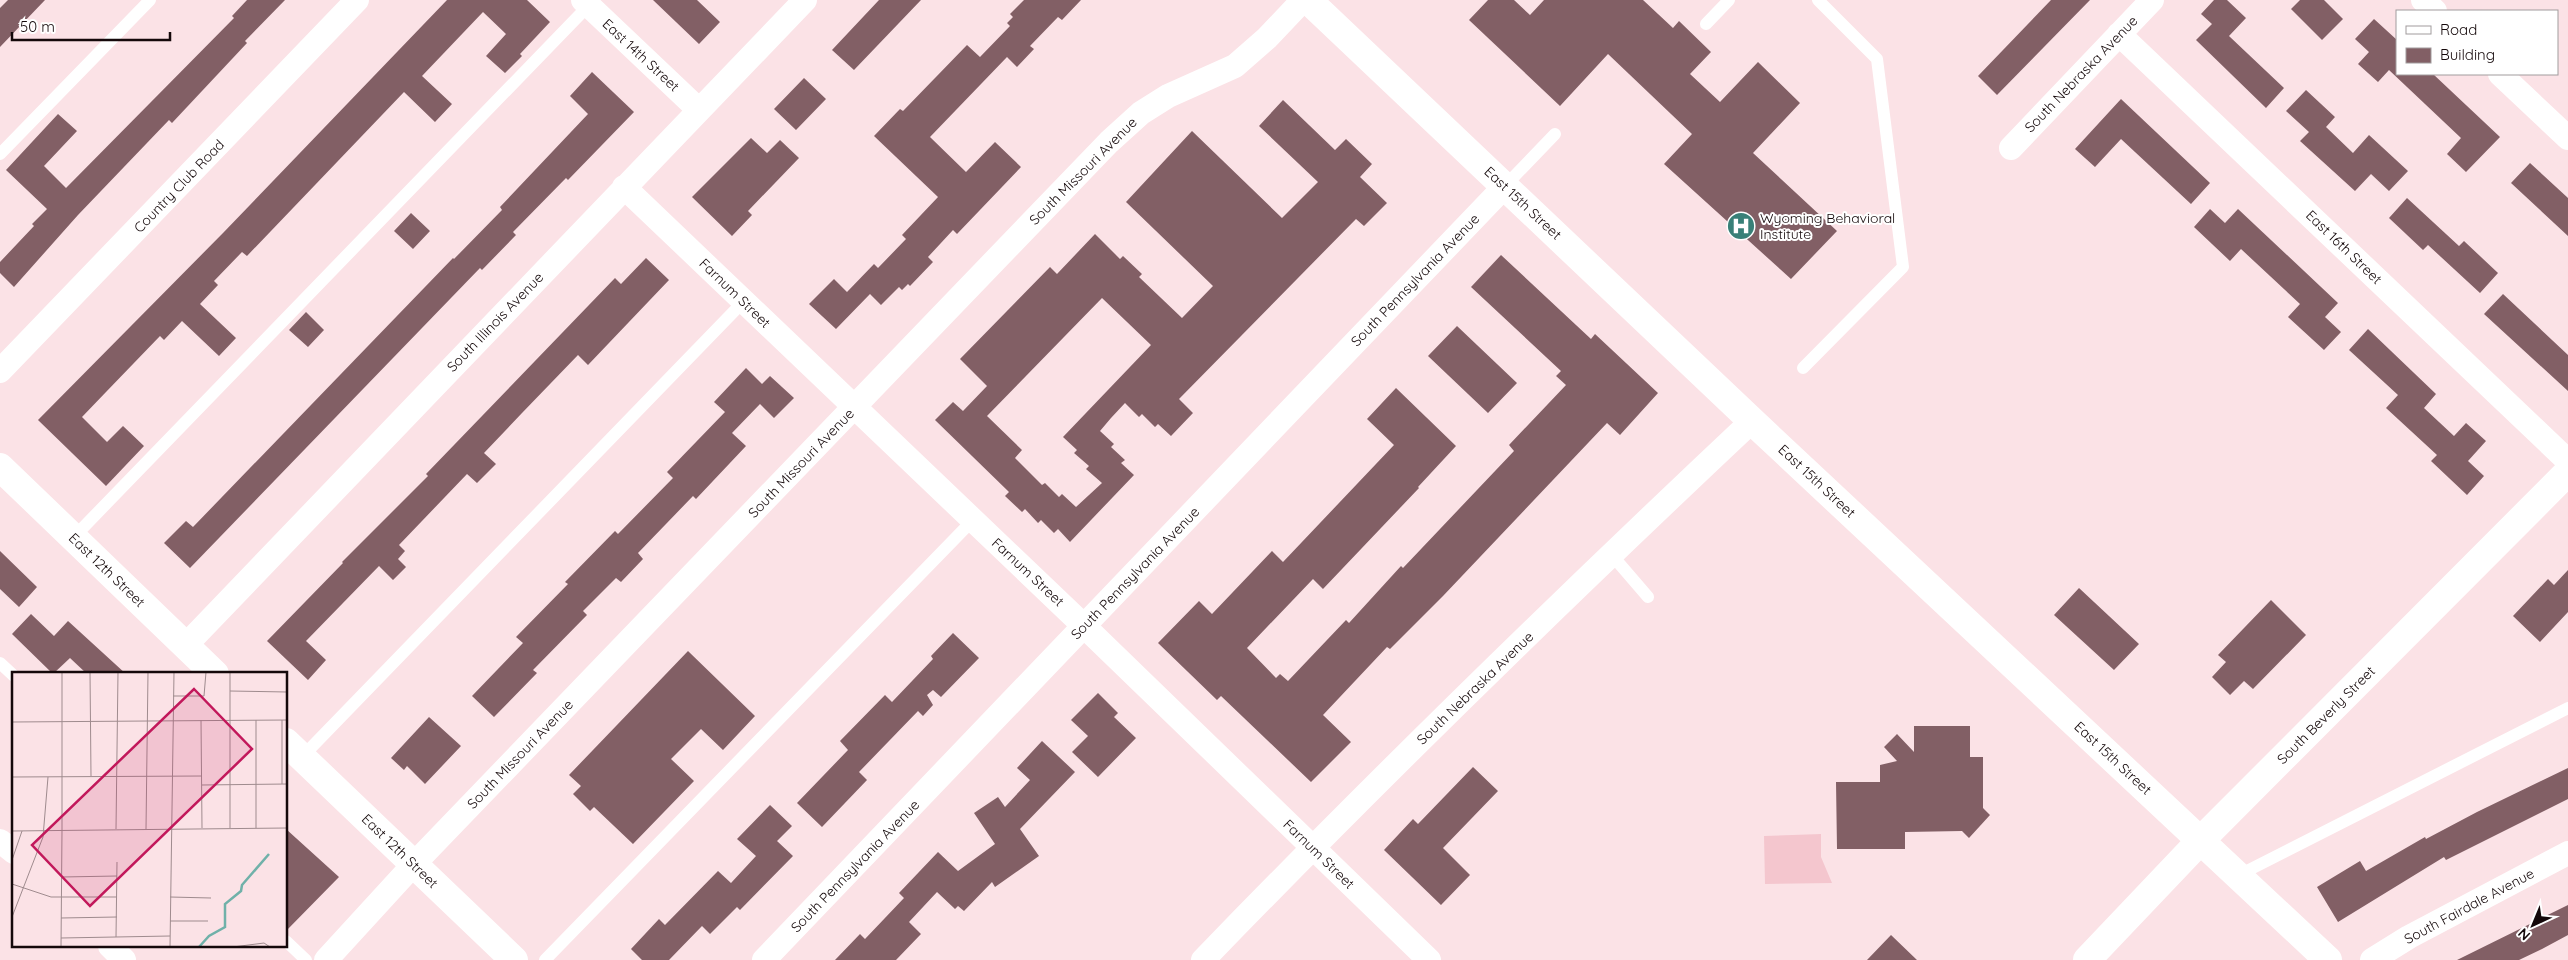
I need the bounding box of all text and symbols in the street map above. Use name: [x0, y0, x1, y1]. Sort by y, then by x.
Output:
scale bar: [12, 10, 170, 42]
legend: [2396, 10, 2558, 75]
street label: South Nebraska Avenue: [2021, 12, 2141, 136]
street label: East 14th Street: [599, 15, 683, 95]
text: 50 m: [20, 17, 55, 36]
text: Road: [2440, 20, 2477, 39]
text: Building: [2440, 45, 2495, 64]
street label: South Missouri Avenue: [1025, 113, 1141, 229]
street label: Country Club Road: [130, 136, 228, 236]
street label: East 15th Street: [1481, 163, 1566, 244]
street label: East 16th Street: [2302, 206, 2386, 288]
place label: Wyoming Behavioral Institute: [1760, 209, 1895, 243]
street label: South Pennsylvania Avenue: [1347, 210, 1483, 350]
hospital icon: Wyoming Behavioral Institute: [1726, 211, 1756, 241]
street label: Farnum Street: [696, 254, 775, 332]
street label: South Illinois Avenue: [443, 268, 547, 376]
street label: South Missouri Avenue: [744, 405, 858, 521]
street label: East 15th Street: [1775, 441, 1860, 522]
street label: South Pennsylvania Avenue: [1067, 503, 1203, 643]
street label: East 12th Street: [65, 529, 149, 611]
street label: Farnum Street: [988, 534, 1068, 610]
street label: South Nebraska Avenue: [1413, 628, 1537, 748]
street label: South Beverly Street: [2273, 662, 2379, 768]
inset map: [12, 672, 288, 948]
street label: South Missouri Avenue: [463, 696, 577, 812]
street label: East 15th Street: [2071, 718, 2156, 799]
street label: South Pennsylvania Avenue: [787, 796, 923, 936]
street label: East 12th Street: [358, 810, 442, 892]
street label: Farnum Street: [1280, 815, 1359, 893]
street label: South Fairdale Avenue: [2401, 864, 2537, 948]
north arrow: [2508, 900, 2558, 950]
text: N: [2514, 924, 2534, 944]

